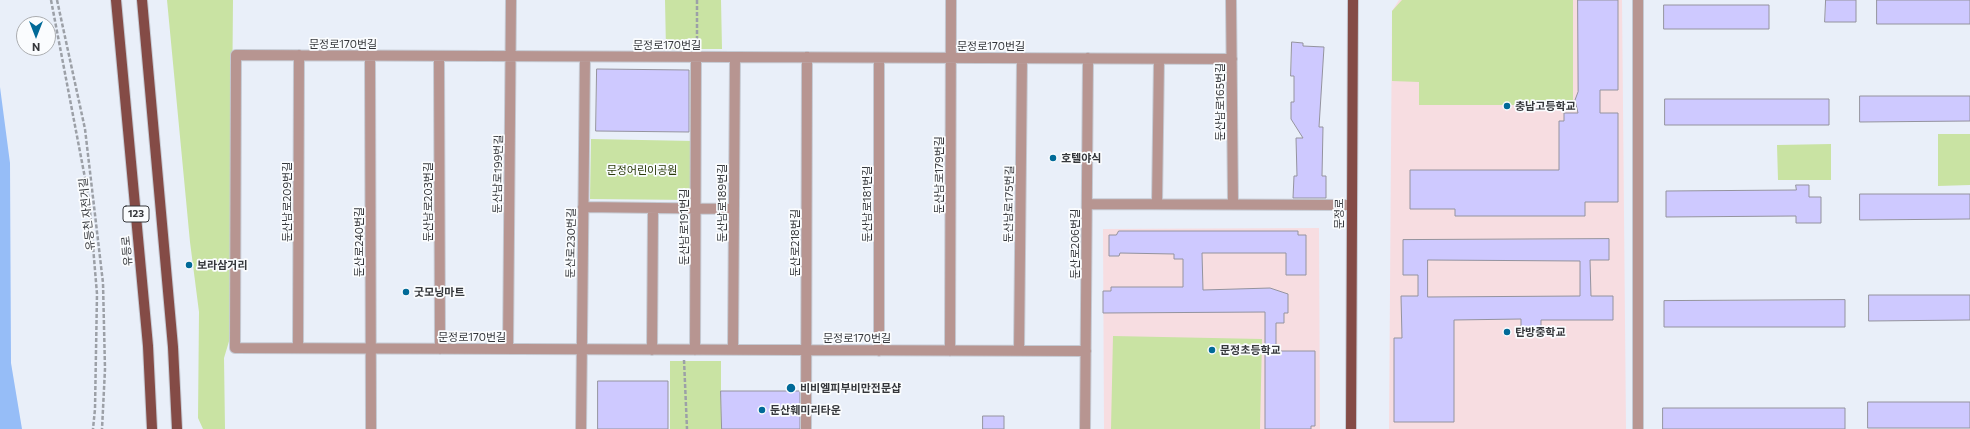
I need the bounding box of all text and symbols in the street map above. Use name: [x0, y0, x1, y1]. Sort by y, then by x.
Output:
north arrow: [16, 16, 56, 56]
street label: 문정로170번길: [309, 37, 377, 51]
street label: 문정로170번길: [633, 38, 701, 52]
street label: 문정로170번길: [957, 39, 1025, 53]
text: N: [32, 41, 40, 54]
street label: 둔산남로165번길: [1213, 63, 1227, 141]
place label: 충남고등학교: [1515, 99, 1576, 113]
marker: 충남고등학교: [1502, 101, 1512, 111]
street label: 둔산남로199번길: [491, 135, 505, 213]
street label: 둔산남로179번길: [932, 136, 946, 214]
place label: 호텔야식: [1061, 151, 1101, 165]
marker: 호텔야식: [1048, 153, 1058, 163]
street label: 둔산남로209번길: [280, 162, 294, 242]
street label: 둔산남로203번길: [421, 162, 435, 242]
park label: 문정어린이공원: [607, 163, 677, 177]
street label: 둔산남로189번길: [715, 164, 729, 242]
street label: 둔산남로175번길: [1002, 165, 1016, 243]
street label: 둔산남로181번길: [860, 166, 874, 242]
street label: 유등천 자전거길: [77, 177, 97, 251]
street label: 둔산남로191번길: [677, 189, 691, 265]
street label: 문정로: [1332, 199, 1346, 229]
road number: 123: [123, 206, 149, 222]
street label: 둔산로240번길: [352, 207, 366, 277]
street label: 둔산로230번길: [564, 208, 578, 278]
street label: 둔산로218번길: [788, 209, 802, 277]
street label: 둔산로206번길: [1068, 209, 1082, 279]
street label: 유등로: [119, 235, 135, 267]
place label: 보라삼거리: [197, 258, 248, 272]
marker: 보라삼거리: [184, 260, 194, 270]
place label: 굿모닝마트: [414, 285, 465, 299]
marker: 굿모닝마트: [401, 287, 411, 297]
place label: 탄방중학교: [1515, 325, 1566, 339]
marker: 탄방중학교: [1502, 327, 1512, 337]
street label: 문정로170번길: [438, 330, 506, 344]
street label: 문정로170번길: [823, 331, 891, 345]
place label: 문정초등학교: [1220, 343, 1281, 357]
marker: 문정초등학교: [1207, 345, 1217, 355]
place label: 비비엘피부비만전문샵: [800, 381, 901, 395]
marker: 비비엘피부비만전문샵: [785, 382, 797, 394]
place label: 둔산훼미리타운: [770, 403, 841, 417]
marker: 둔산훼미리타운: [757, 405, 767, 415]

